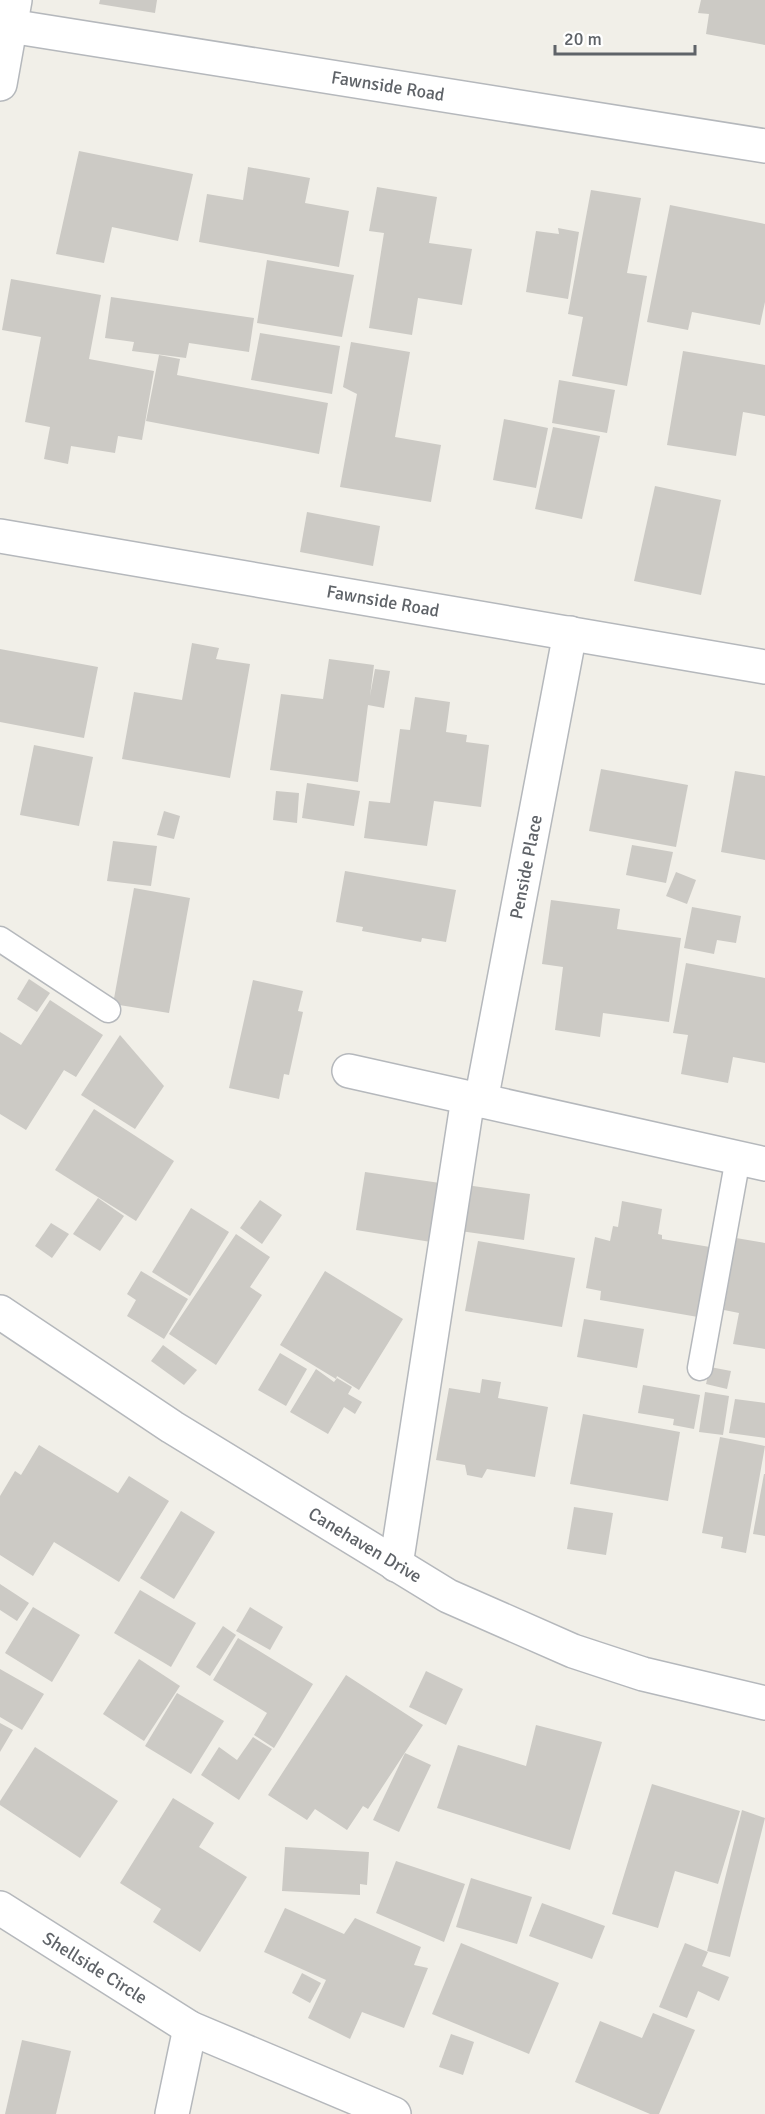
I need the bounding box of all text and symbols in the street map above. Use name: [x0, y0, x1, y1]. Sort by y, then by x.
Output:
scale bar: [555, 18, 694, 56]
text: 20 m: [564, 28, 602, 50]
street label: Fawnside Road: [330, 66, 446, 106]
street label: Fawnside Road: [325, 580, 441, 622]
street label: Penside Place: [505, 813, 547, 921]
street label: Canehaven Drive: [304, 1503, 426, 1587]
street label: Shellside Circle: [39, 1927, 151, 2009]

